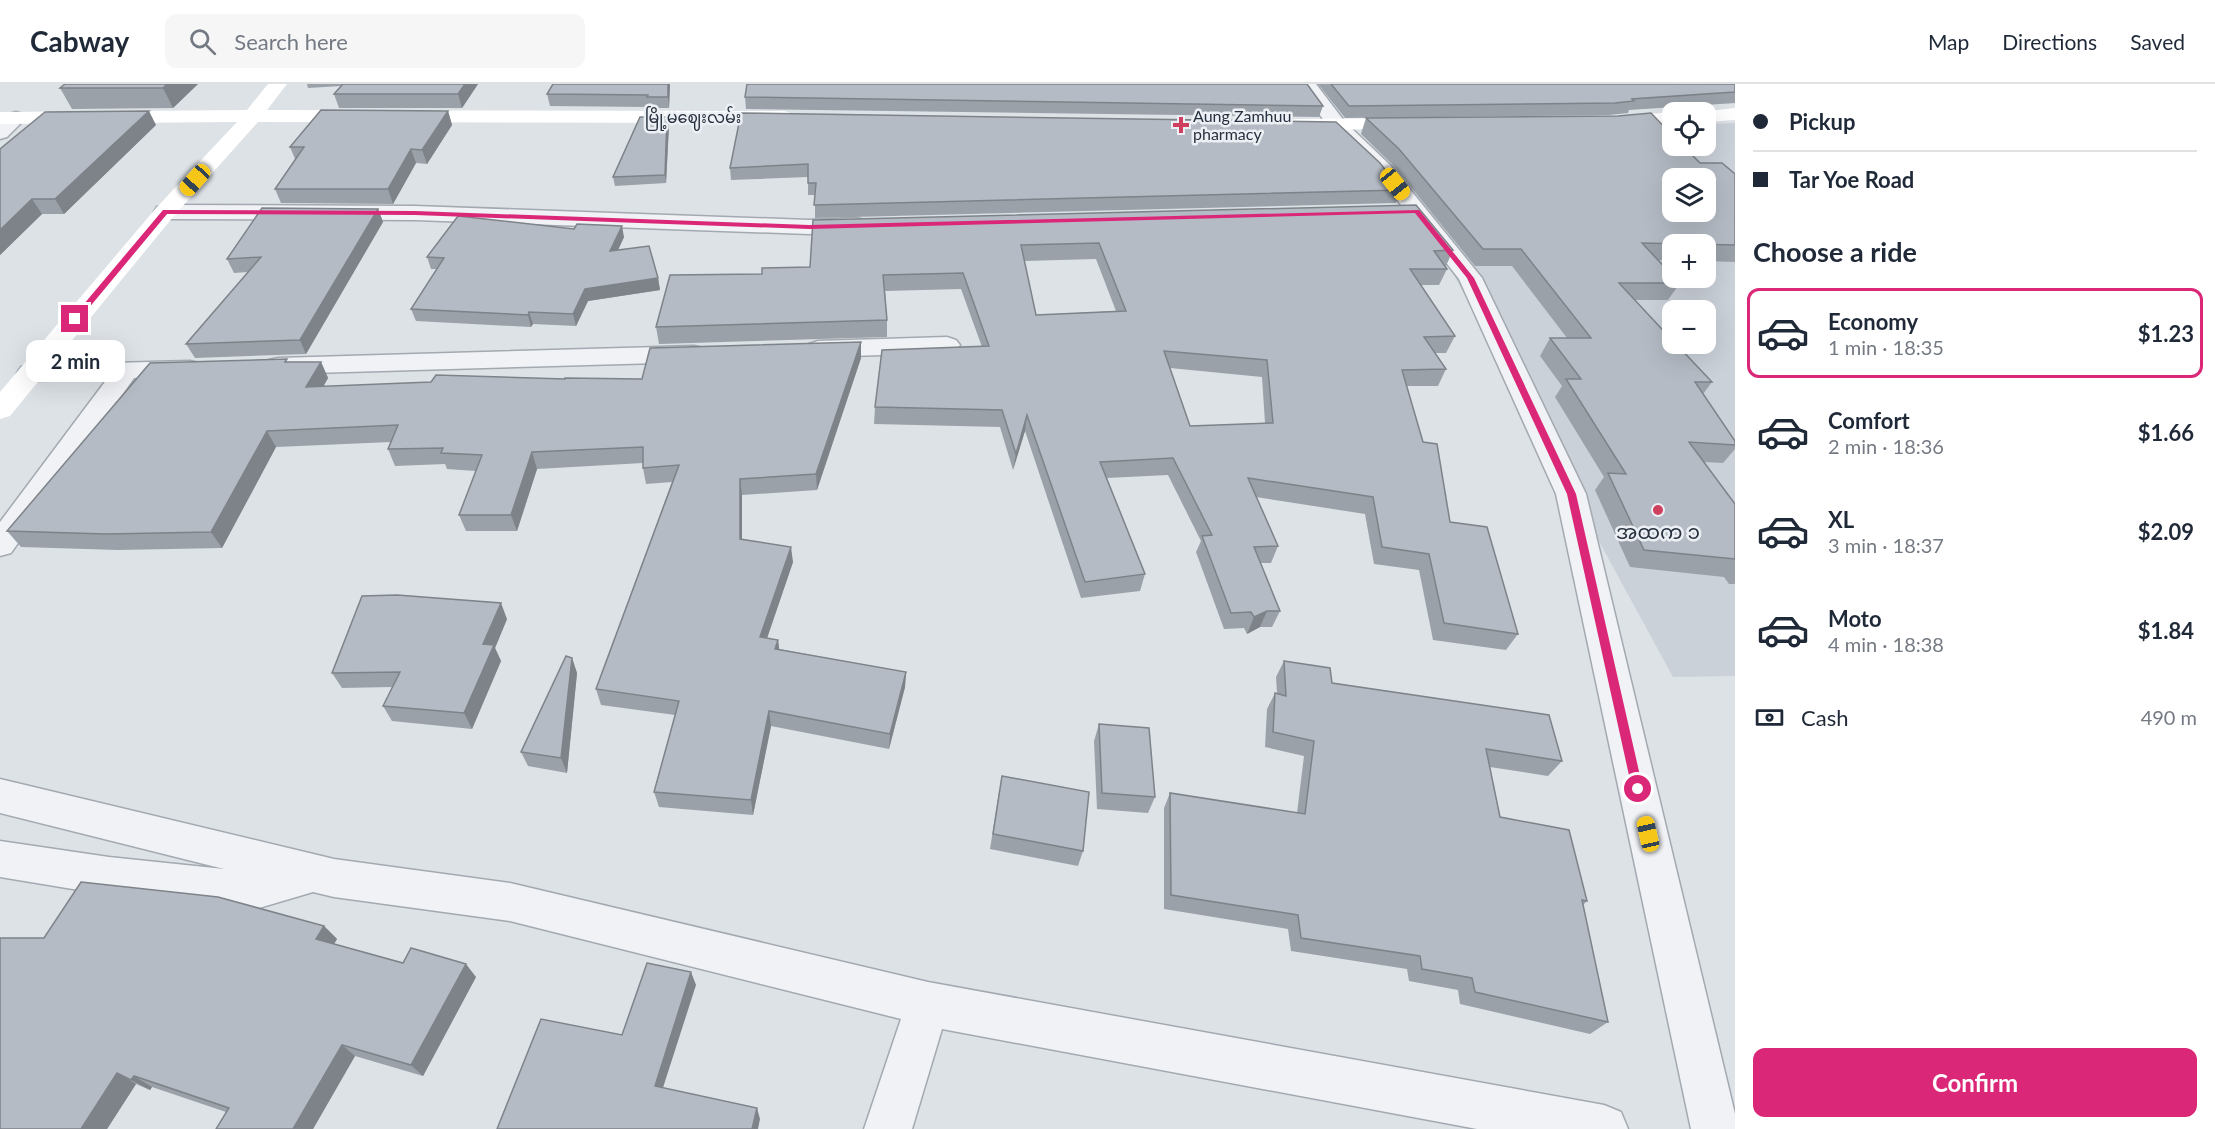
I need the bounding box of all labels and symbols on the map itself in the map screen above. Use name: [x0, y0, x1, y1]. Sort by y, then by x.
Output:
street label: မြို့မဈေးလမ်း: [645, 106, 741, 131]
place label: Aung Zamhuu pharmacy: [1193, 106, 1291, 143]
marker: Aung Zamhuu pharmacy: [1174, 118, 1188, 132]
car: [176, 161, 214, 199]
car: [1377, 164, 1413, 204]
route end: [61, 305, 88, 332]
callout: 2 min: [26, 340, 124, 382]
marker: အထက ၁: [1651, 503, 1665, 517]
place label: အထက ၁: [1616, 519, 1700, 543]
route start: [1624, 775, 1651, 802]
car: [1635, 814, 1661, 854]

